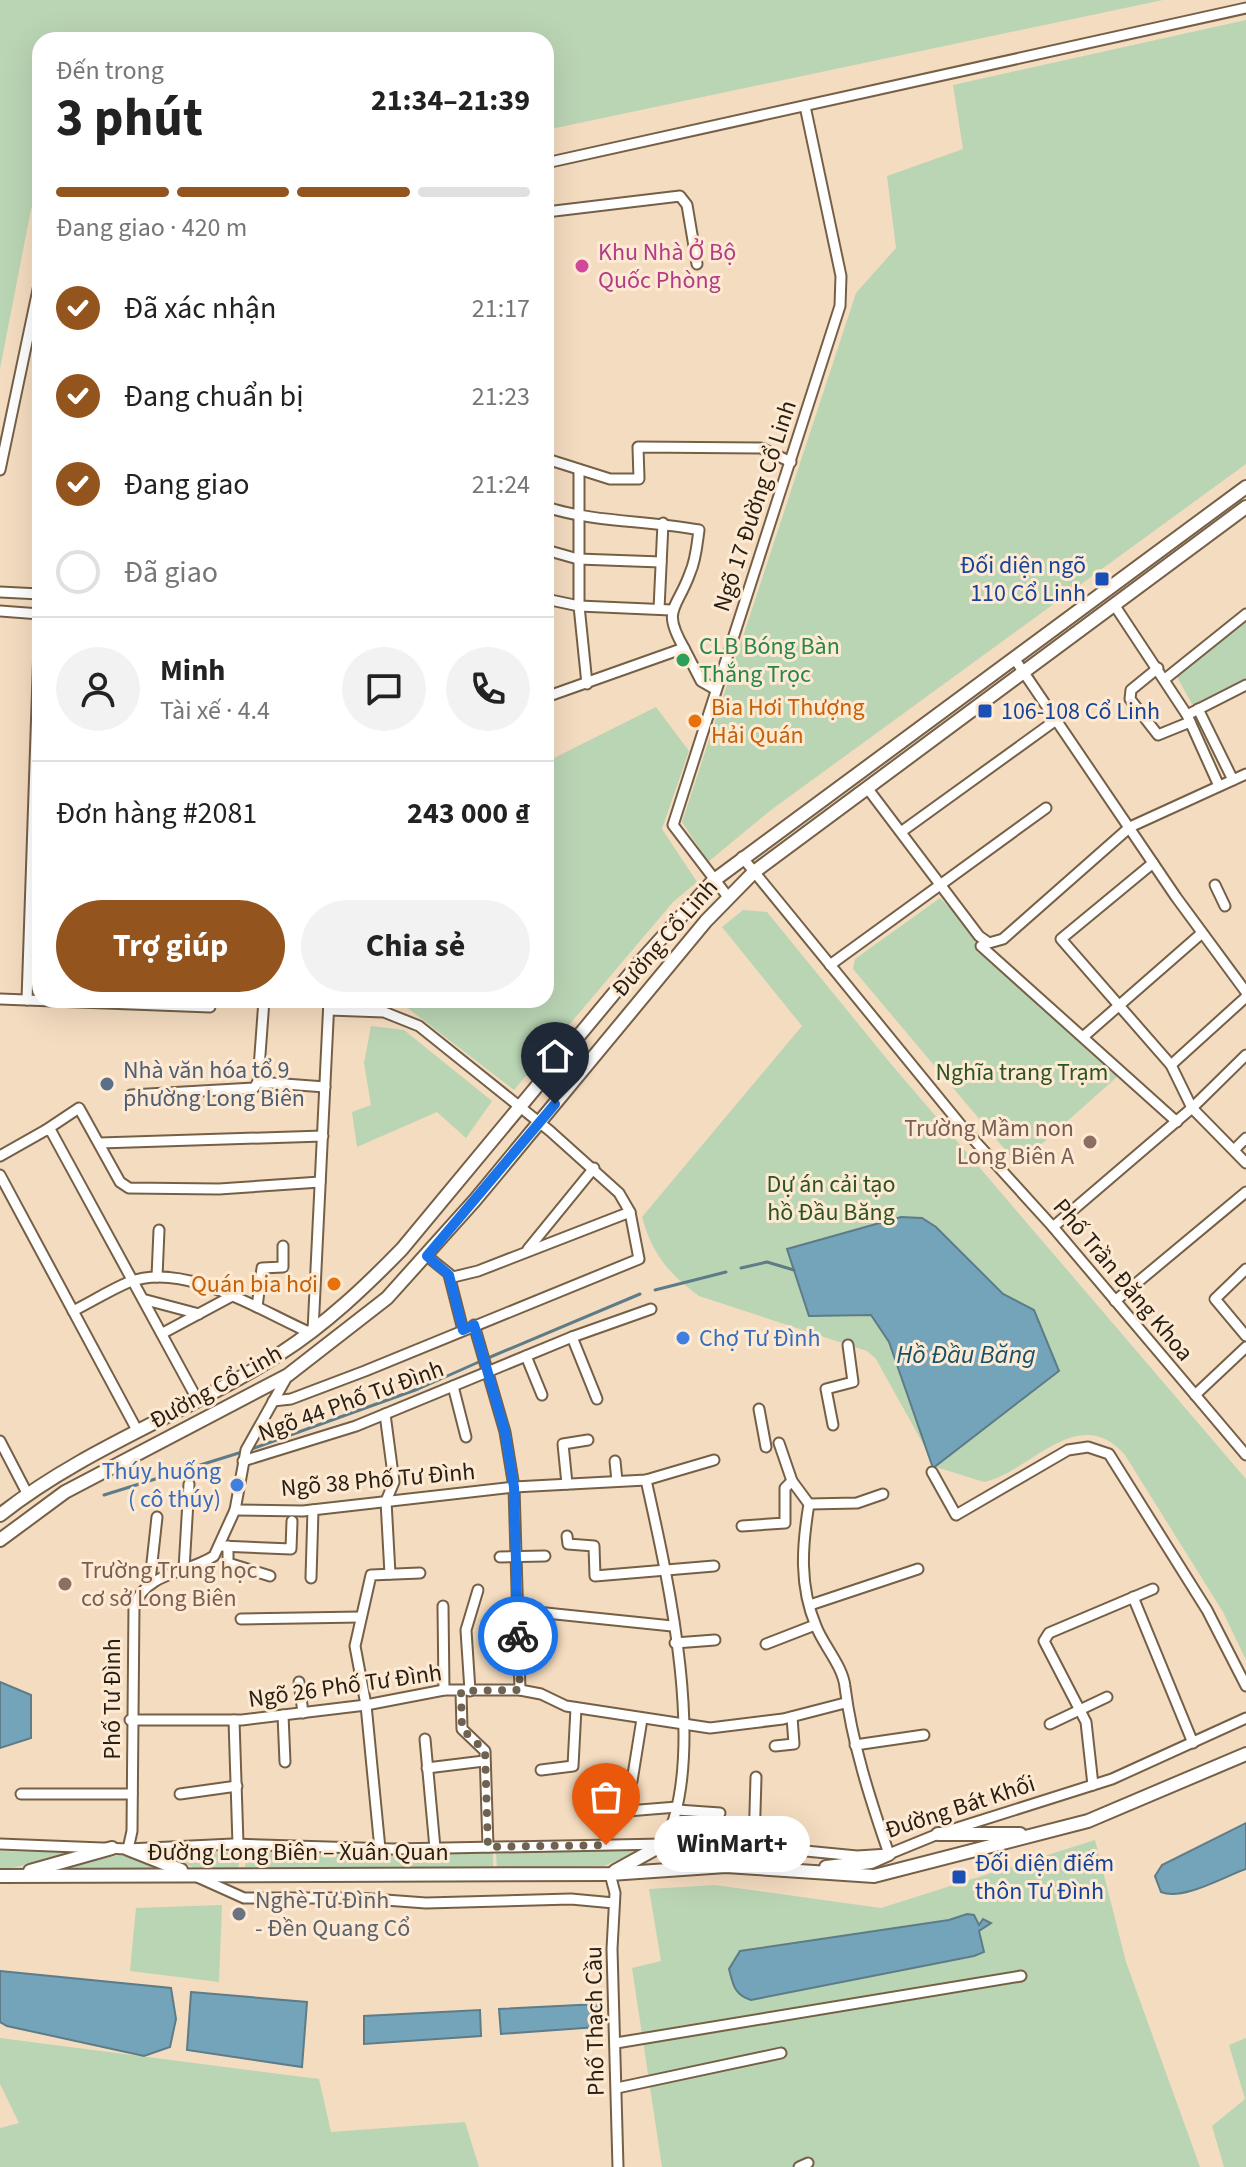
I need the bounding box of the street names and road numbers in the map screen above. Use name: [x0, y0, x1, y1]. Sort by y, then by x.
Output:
street label: Ngõ 17 Đường Cổ Linh: [704, 396, 806, 616]
street label: Đường Cổ Linh: [604, 871, 726, 1005]
street label: Phố Trần Đăng Khoa: [1044, 1191, 1202, 1369]
street label: Đường Cổ Linh: [143, 1336, 289, 1438]
street label: Ngõ 44 Phố Tư Đình: [253, 1351, 449, 1451]
street label: Ngõ 38 Phố Tư Đình: [279, 1454, 477, 1506]
street label: Phố Tư Đình: [95, 1638, 130, 1760]
street label: Ngõ 26 Phố Tư Đình: [246, 1655, 444, 1717]
street label: Đường Bát Khối: [880, 1766, 1040, 1848]
street label: Đường Long Biên – Xuân Quan: [147, 1835, 449, 1870]
street label: Phố Thạch Cầu: [576, 1946, 614, 2096]

